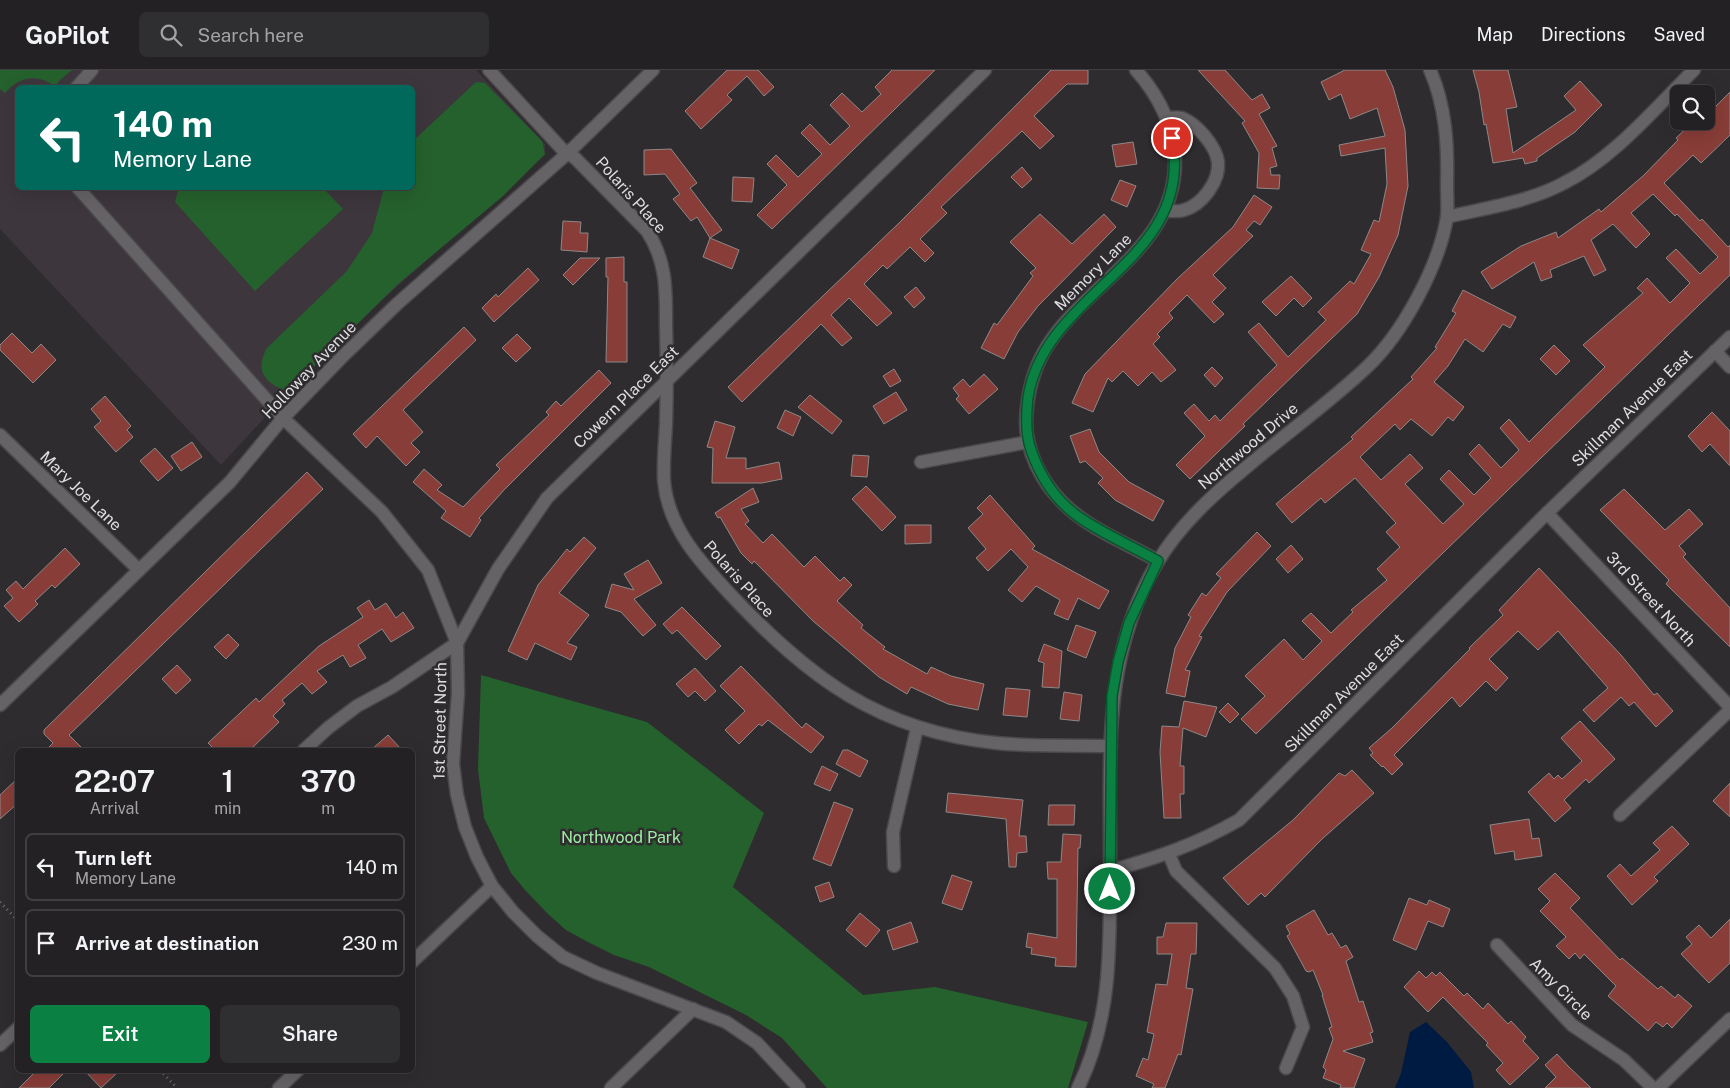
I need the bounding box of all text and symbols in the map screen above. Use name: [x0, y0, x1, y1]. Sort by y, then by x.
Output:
search box: [139, 12, 489, 57]
text: GoPilot: [25, 21, 109, 49]
icon: search: [157, 21, 185, 49]
text: Search here: [197, 24, 304, 46]
text: Map: [1476, 24, 1513, 45]
text: Directions: [1541, 24, 1626, 45]
text: Saved: [1654, 24, 1705, 45]
map controls: [1670, 85, 1715, 130]
button: search: [1670, 85, 1715, 130]
text: 140 m: [113, 104, 213, 145]
icon: left: [30, 105, 95, 170]
pin: [1151, 117, 1193, 159]
icon: arrive: [1158, 124, 1186, 152]
text: Memory Lane: [113, 146, 252, 172]
street label: Polaris Place: [592, 153, 670, 237]
street label: Memory Lane: [1051, 230, 1135, 314]
street label: Holloway Avenue: [258, 318, 360, 422]
street label: Cowern Place East: [570, 342, 682, 452]
street label: Skillman Avenue East: [1568, 345, 1696, 471]
street label: Northwood Drive: [1194, 399, 1302, 493]
street label: Mary Joe Lane: [36, 447, 126, 535]
street label: Polaris Place: [700, 537, 778, 621]
street label: 3rd Street North: [1602, 548, 1700, 650]
street label: Skillman Avenue East: [1281, 630, 1407, 756]
street label: 1st Street North: [429, 662, 451, 780]
text: 22:07: [74, 763, 155, 799]
text: 1: [221, 763, 234, 799]
text: 370: [300, 763, 356, 799]
text: Arrival: [90, 799, 139, 818]
text: min: [214, 799, 241, 818]
text: m: [321, 799, 335, 818]
park label: Northwood Park: [561, 828, 681, 847]
text: Turn left: [75, 847, 152, 869]
icon: left: [32, 853, 60, 881]
text: 140 m: [346, 856, 398, 878]
position arrow: [1083, 862, 1135, 914]
text: Memory Lane: [75, 869, 176, 888]
icon: arrive: [32, 929, 60, 957]
text: Arrive at destination: [75, 932, 259, 954]
text: 230 m: [342, 932, 398, 954]
street label: Amy Circle: [1526, 954, 1596, 1024]
button: Exit: [30, 1005, 210, 1063]
button: Share: [220, 1005, 400, 1063]

